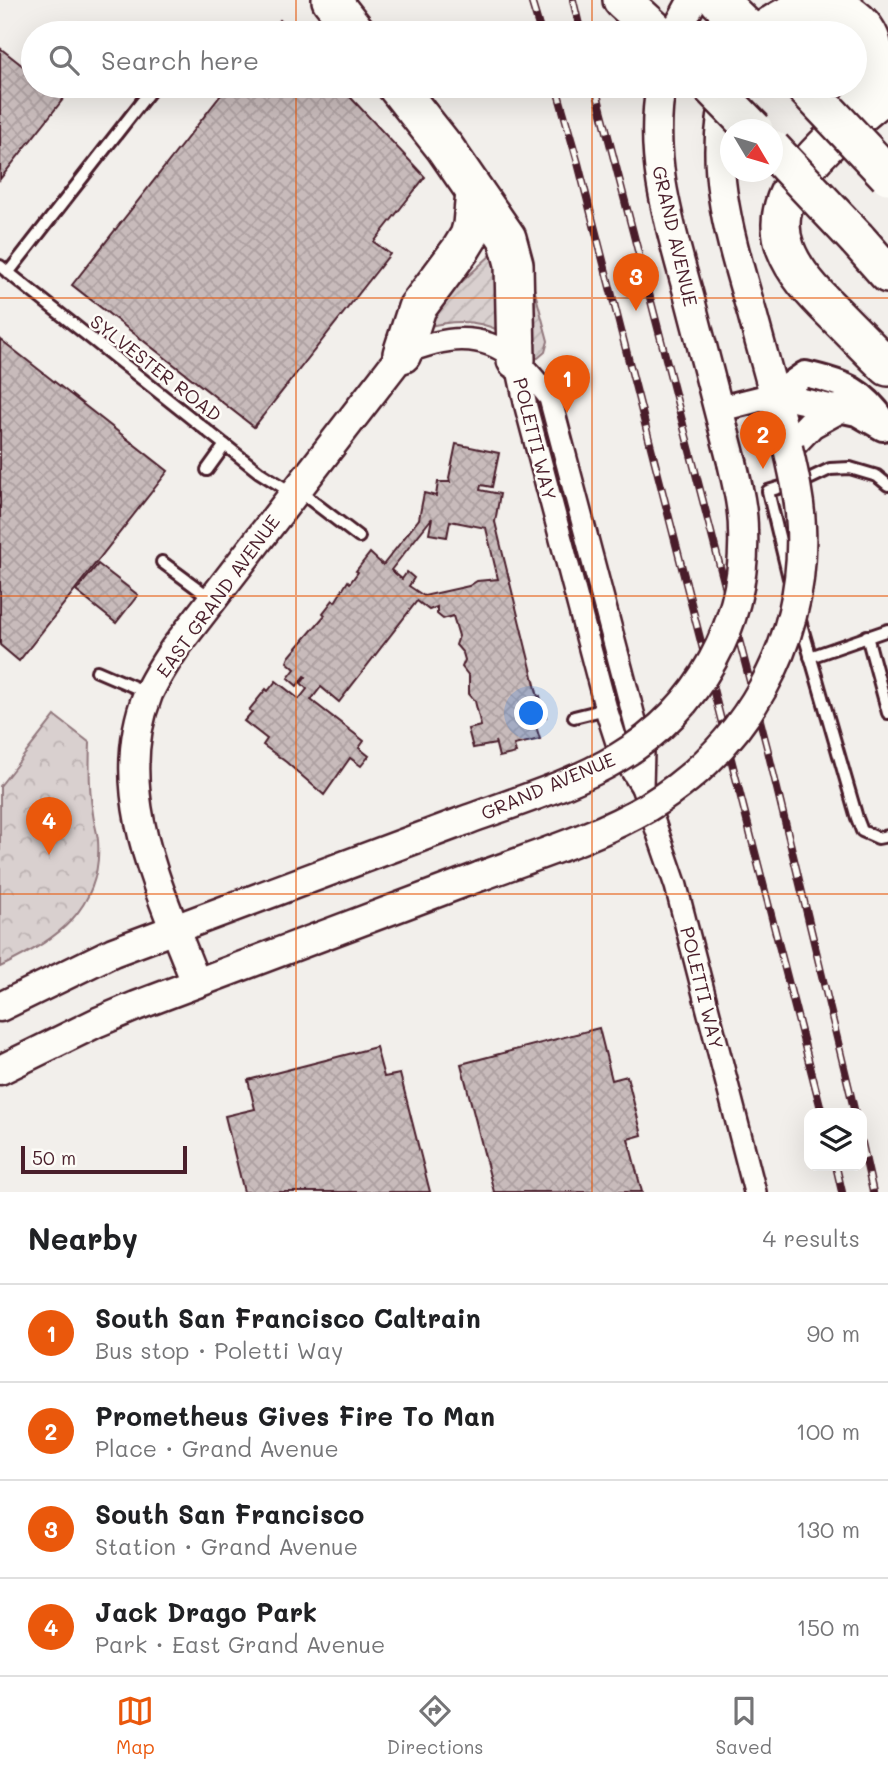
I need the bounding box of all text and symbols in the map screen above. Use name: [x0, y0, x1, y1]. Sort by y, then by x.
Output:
search box: [21, 21, 867, 98]
icon: search: [45, 41, 83, 79]
text: Search here: [101, 43, 259, 77]
north arrow: [720, 119, 783, 182]
street label: GRAND AVENUE: [647, 163, 704, 309]
pin: 3: [613, 253, 659, 311]
street label: SYLVESTER ROAD: [86, 308, 227, 427]
pin: 1: [544, 355, 590, 413]
street label: POLETTI WAY: [508, 375, 563, 503]
pin: 2: [740, 411, 786, 469]
street label: EAST GRAND AVENUE: [150, 509, 285, 682]
your location: [514, 696, 548, 730]
street label: GRAND AVENUE: [477, 746, 619, 825]
pin: 4: [26, 797, 72, 855]
street label: POLETTI WAY: [675, 924, 730, 1052]
map controls: [804, 1108, 867, 1171]
button: layers: [804, 1108, 867, 1171]
scale bar: [21, 1143, 187, 1175]
text: 50 m: [32, 1145, 76, 1170]
text: Nearby: [28, 1218, 138, 1258]
text: 4 results: [763, 1223, 860, 1253]
text: South San Francisco Caltrain: [95, 1301, 481, 1335]
text: 1: [46, 1318, 56, 1348]
text: 90 m: [807, 1318, 860, 1348]
text: Bus stop · Poletti Way: [95, 1335, 343, 1365]
text: Prometheus Gives Fire To Man: [95, 1399, 495, 1433]
text: 2: [45, 1416, 57, 1446]
text: 100 m: [796, 1416, 860, 1446]
text: Place · Grand Avenue: [95, 1433, 339, 1463]
text: South San Francisco: [95, 1497, 364, 1531]
text: 3: [44, 1514, 58, 1544]
text: 130 m: [796, 1514, 860, 1544]
text: Station · Grand Avenue: [95, 1531, 358, 1561]
text: Jack Drago Park: [95, 1595, 317, 1629]
text: 4: [44, 1612, 58, 1642]
text: 150 m: [796, 1612, 860, 1642]
text: Park · East Grand Avenue: [95, 1629, 385, 1659]
tab: Map: [116, 1692, 155, 1759]
tab: Directions: [387, 1692, 483, 1759]
tab: Saved: [716, 1692, 772, 1759]

